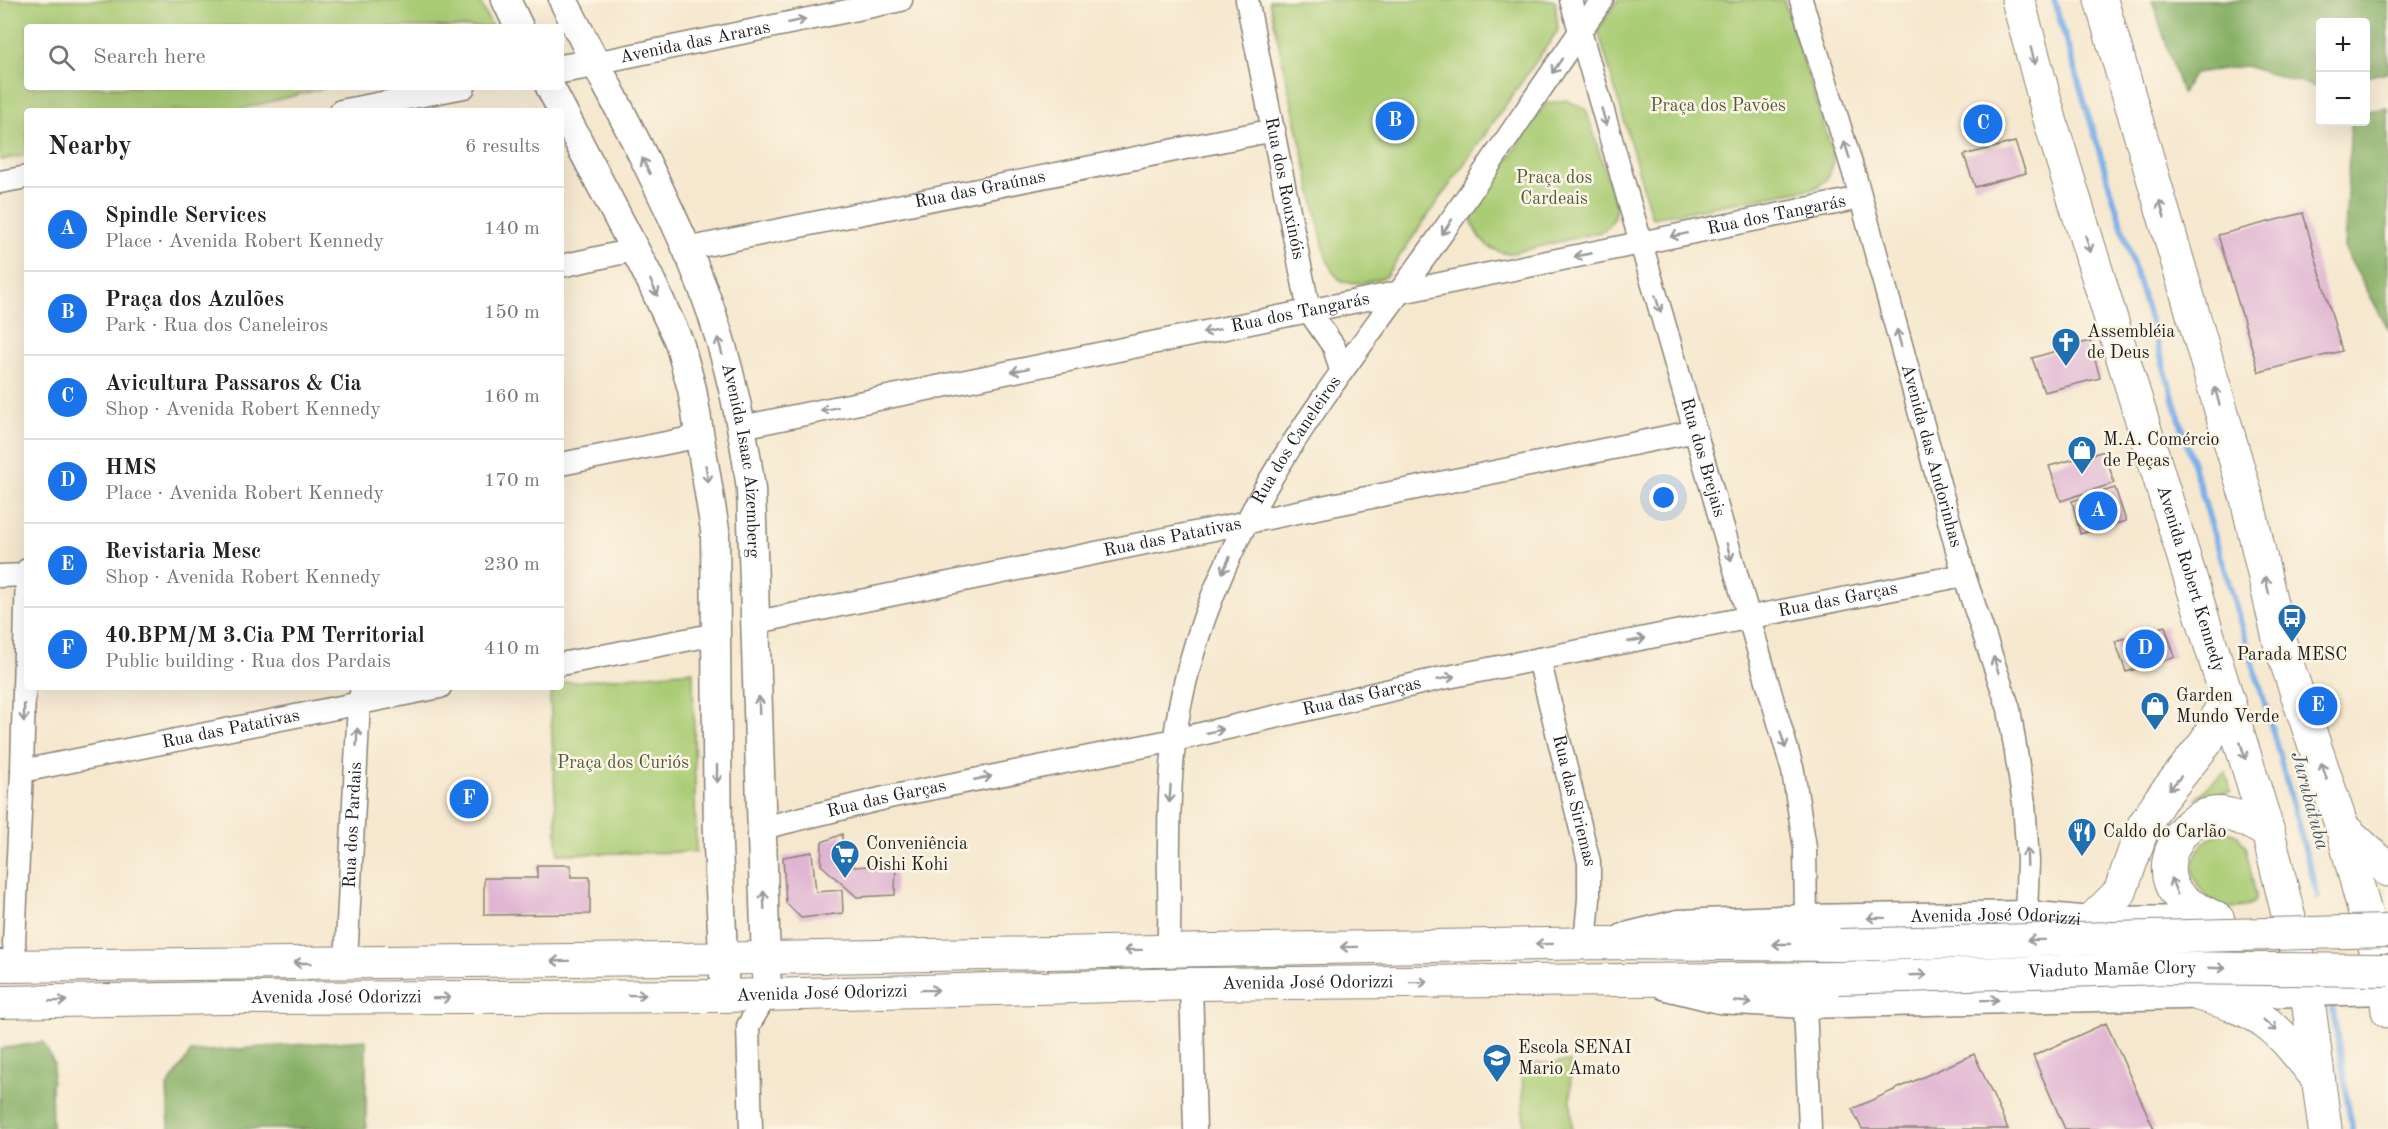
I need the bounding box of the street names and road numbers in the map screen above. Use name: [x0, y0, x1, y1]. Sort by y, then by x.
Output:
street label: Avenida das Araras: [618, 18, 772, 67]
street label: Rua dos Rouxinóis: [1262, 116, 1308, 261]
street label: Rua das Graúnas: [913, 167, 1047, 212]
street label: Rua dos Tangarás: [1706, 192, 1848, 238]
street label: Rua dos Tangarás: [1230, 290, 1371, 336]
street label: Avenida Isaac Aizemberg: [718, 361, 762, 559]
street label: Avenida das Andorinhas: [1898, 362, 1965, 549]
street label: Rua dos Caneleiros: [1249, 373, 1345, 507]
street label: Rua dos Brejais: [1677, 396, 1728, 519]
street label: Avenida Robert Kennedy: [2153, 483, 2228, 675]
street label: Rua das Patativas: [1102, 515, 1243, 560]
street label: Rua das Garças: [1777, 579, 1899, 621]
street label: Rua das Garças: [1300, 674, 1423, 719]
street label: Rua das Patativas: [160, 706, 301, 752]
street label: Rua das Siriemas: [1549, 733, 1598, 867]
street label: Rua dos Pardais: [341, 761, 365, 889]
street label: Rua das Garças: [825, 777, 948, 821]
street label: Avenida José Odorizzi: [1910, 906, 2082, 929]
street label: Viaduto Mamãe Clory: [2027, 959, 2197, 981]
street label: Avenida José Odorizzi: [1222, 973, 1394, 993]
street label: Avenida José Odorizzi: [736, 982, 908, 1005]
street label: Avenida José Odorizzi: [250, 988, 422, 1007]

